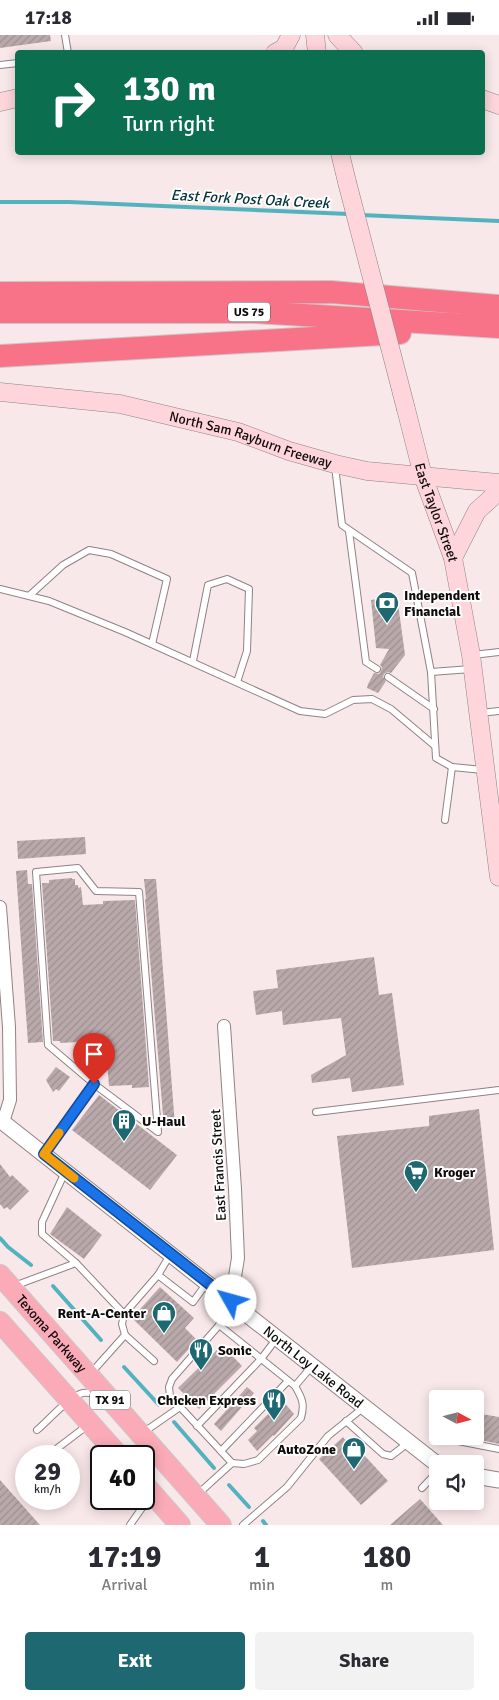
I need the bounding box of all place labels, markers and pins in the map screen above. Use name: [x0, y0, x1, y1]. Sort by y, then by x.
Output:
place label: Independent Financial: [404, 587, 481, 620]
bank icon: Independent Financial: [374, 590, 400, 624]
pin: [73, 1033, 115, 1084]
building icon: U-Haul: [111, 1108, 137, 1142]
place label: U-Haul: [142, 1113, 186, 1130]
supermarket icon: Kroger: [403, 1159, 429, 1193]
place label: Kroger: [434, 1164, 476, 1181]
shop icon: Rent-A-Center: [151, 1300, 177, 1334]
place label: Rent-A-Center: [58, 1305, 146, 1322]
restaurant icon: Sonic: [188, 1337, 214, 1371]
place label: Sonic: [218, 1342, 252, 1359]
restaurant icon: Chicken Express: [261, 1387, 287, 1421]
place label: Chicken Express: [157, 1392, 256, 1409]
shop icon: AutoZone: [341, 1436, 367, 1470]
place label: AutoZone: [277, 1441, 336, 1458]

